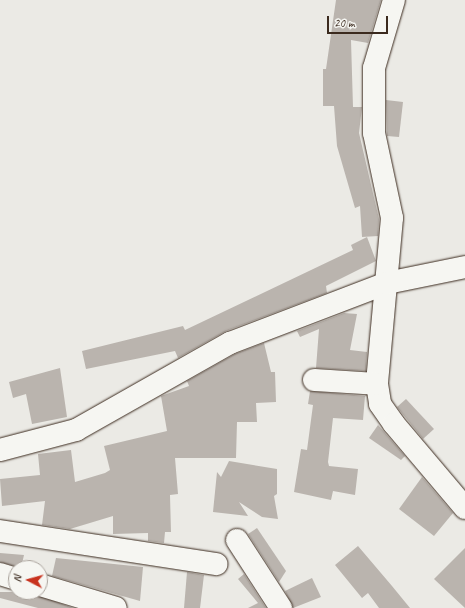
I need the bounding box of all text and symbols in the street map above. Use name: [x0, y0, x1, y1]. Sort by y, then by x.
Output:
scale bar: [329, 8, 390, 34]
text: 20 m: [334, 15, 354, 31]
north arrow: [8, 560, 48, 600]
text: N: [10, 575, 24, 583]

